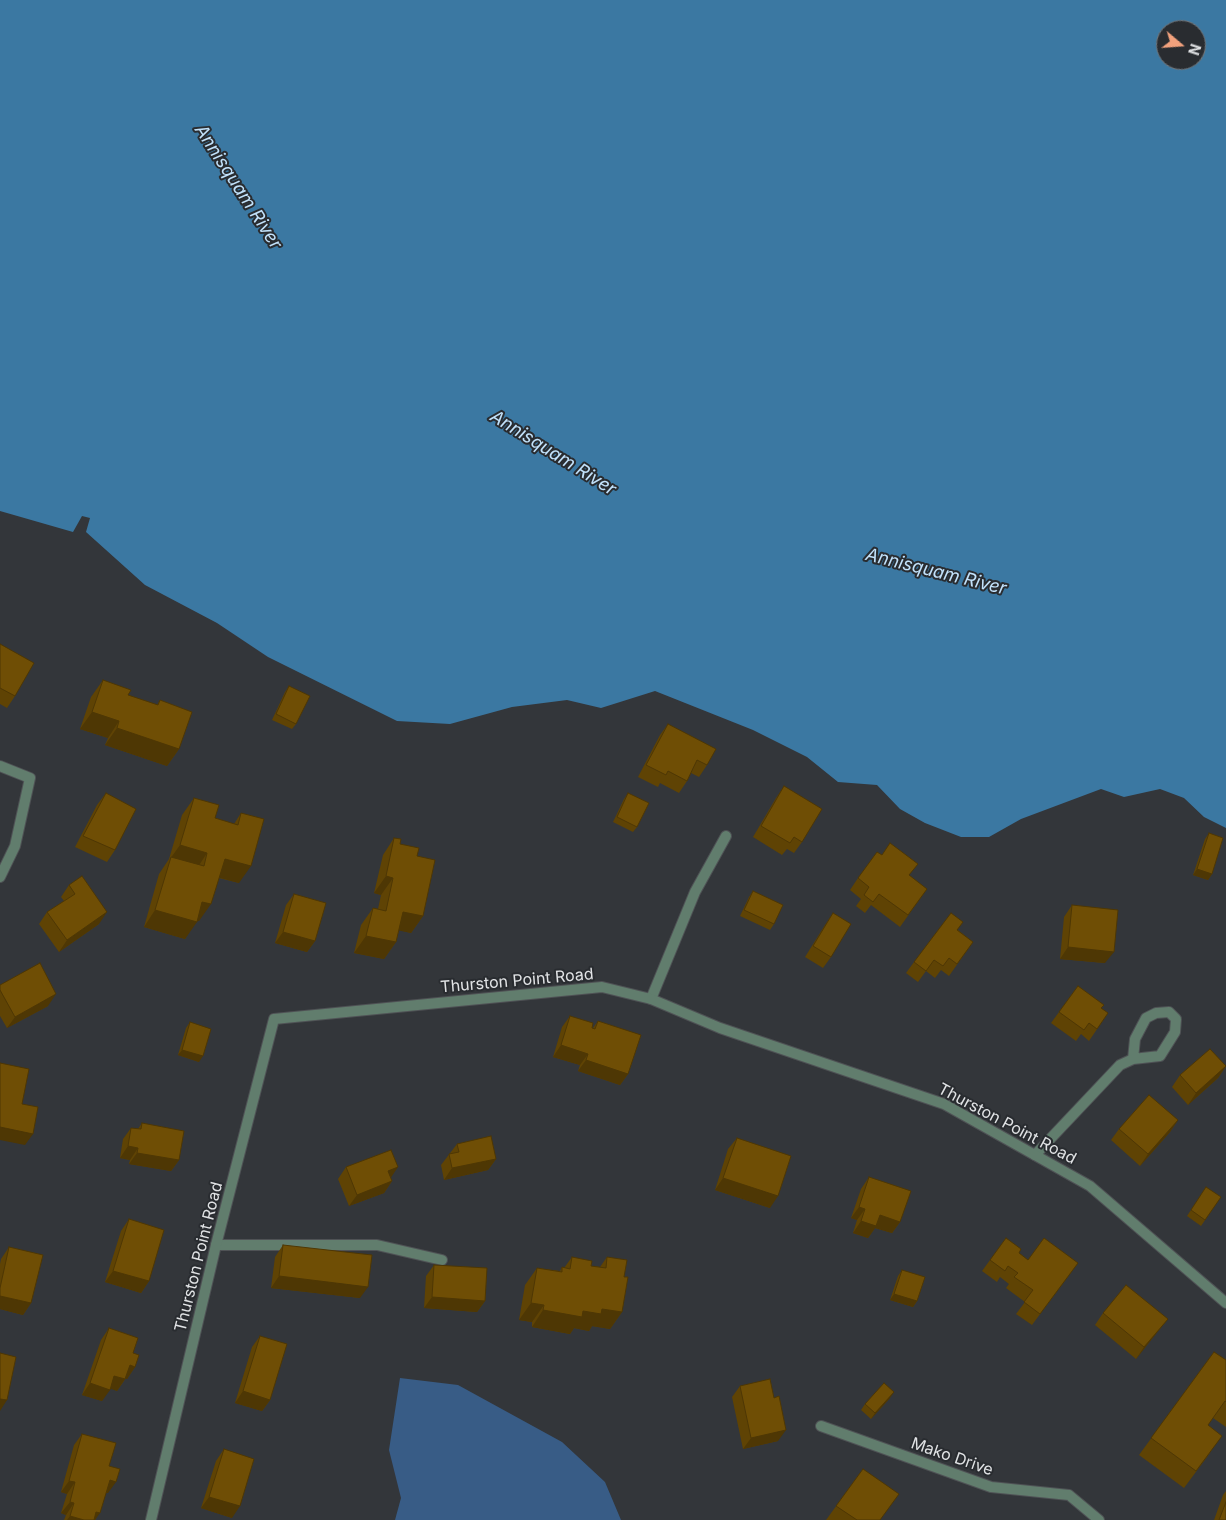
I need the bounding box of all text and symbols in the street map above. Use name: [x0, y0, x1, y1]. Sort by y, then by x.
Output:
north arrow: [1156, 20, 1206, 70]
text: N: [1185, 42, 1205, 57]
water label: Annisquam River: [190, 121, 286, 253]
water label: Annisquam River: [486, 406, 620, 500]
water label: Annisquam River: [864, 544, 1008, 600]
street label: Thurston Point Road: [440, 965, 594, 997]
street label: Thurston Point Road: [935, 1079, 1079, 1169]
street label: Thurston Point Road: [171, 1180, 227, 1334]
street label: Mako Drive: [908, 1434, 996, 1480]

